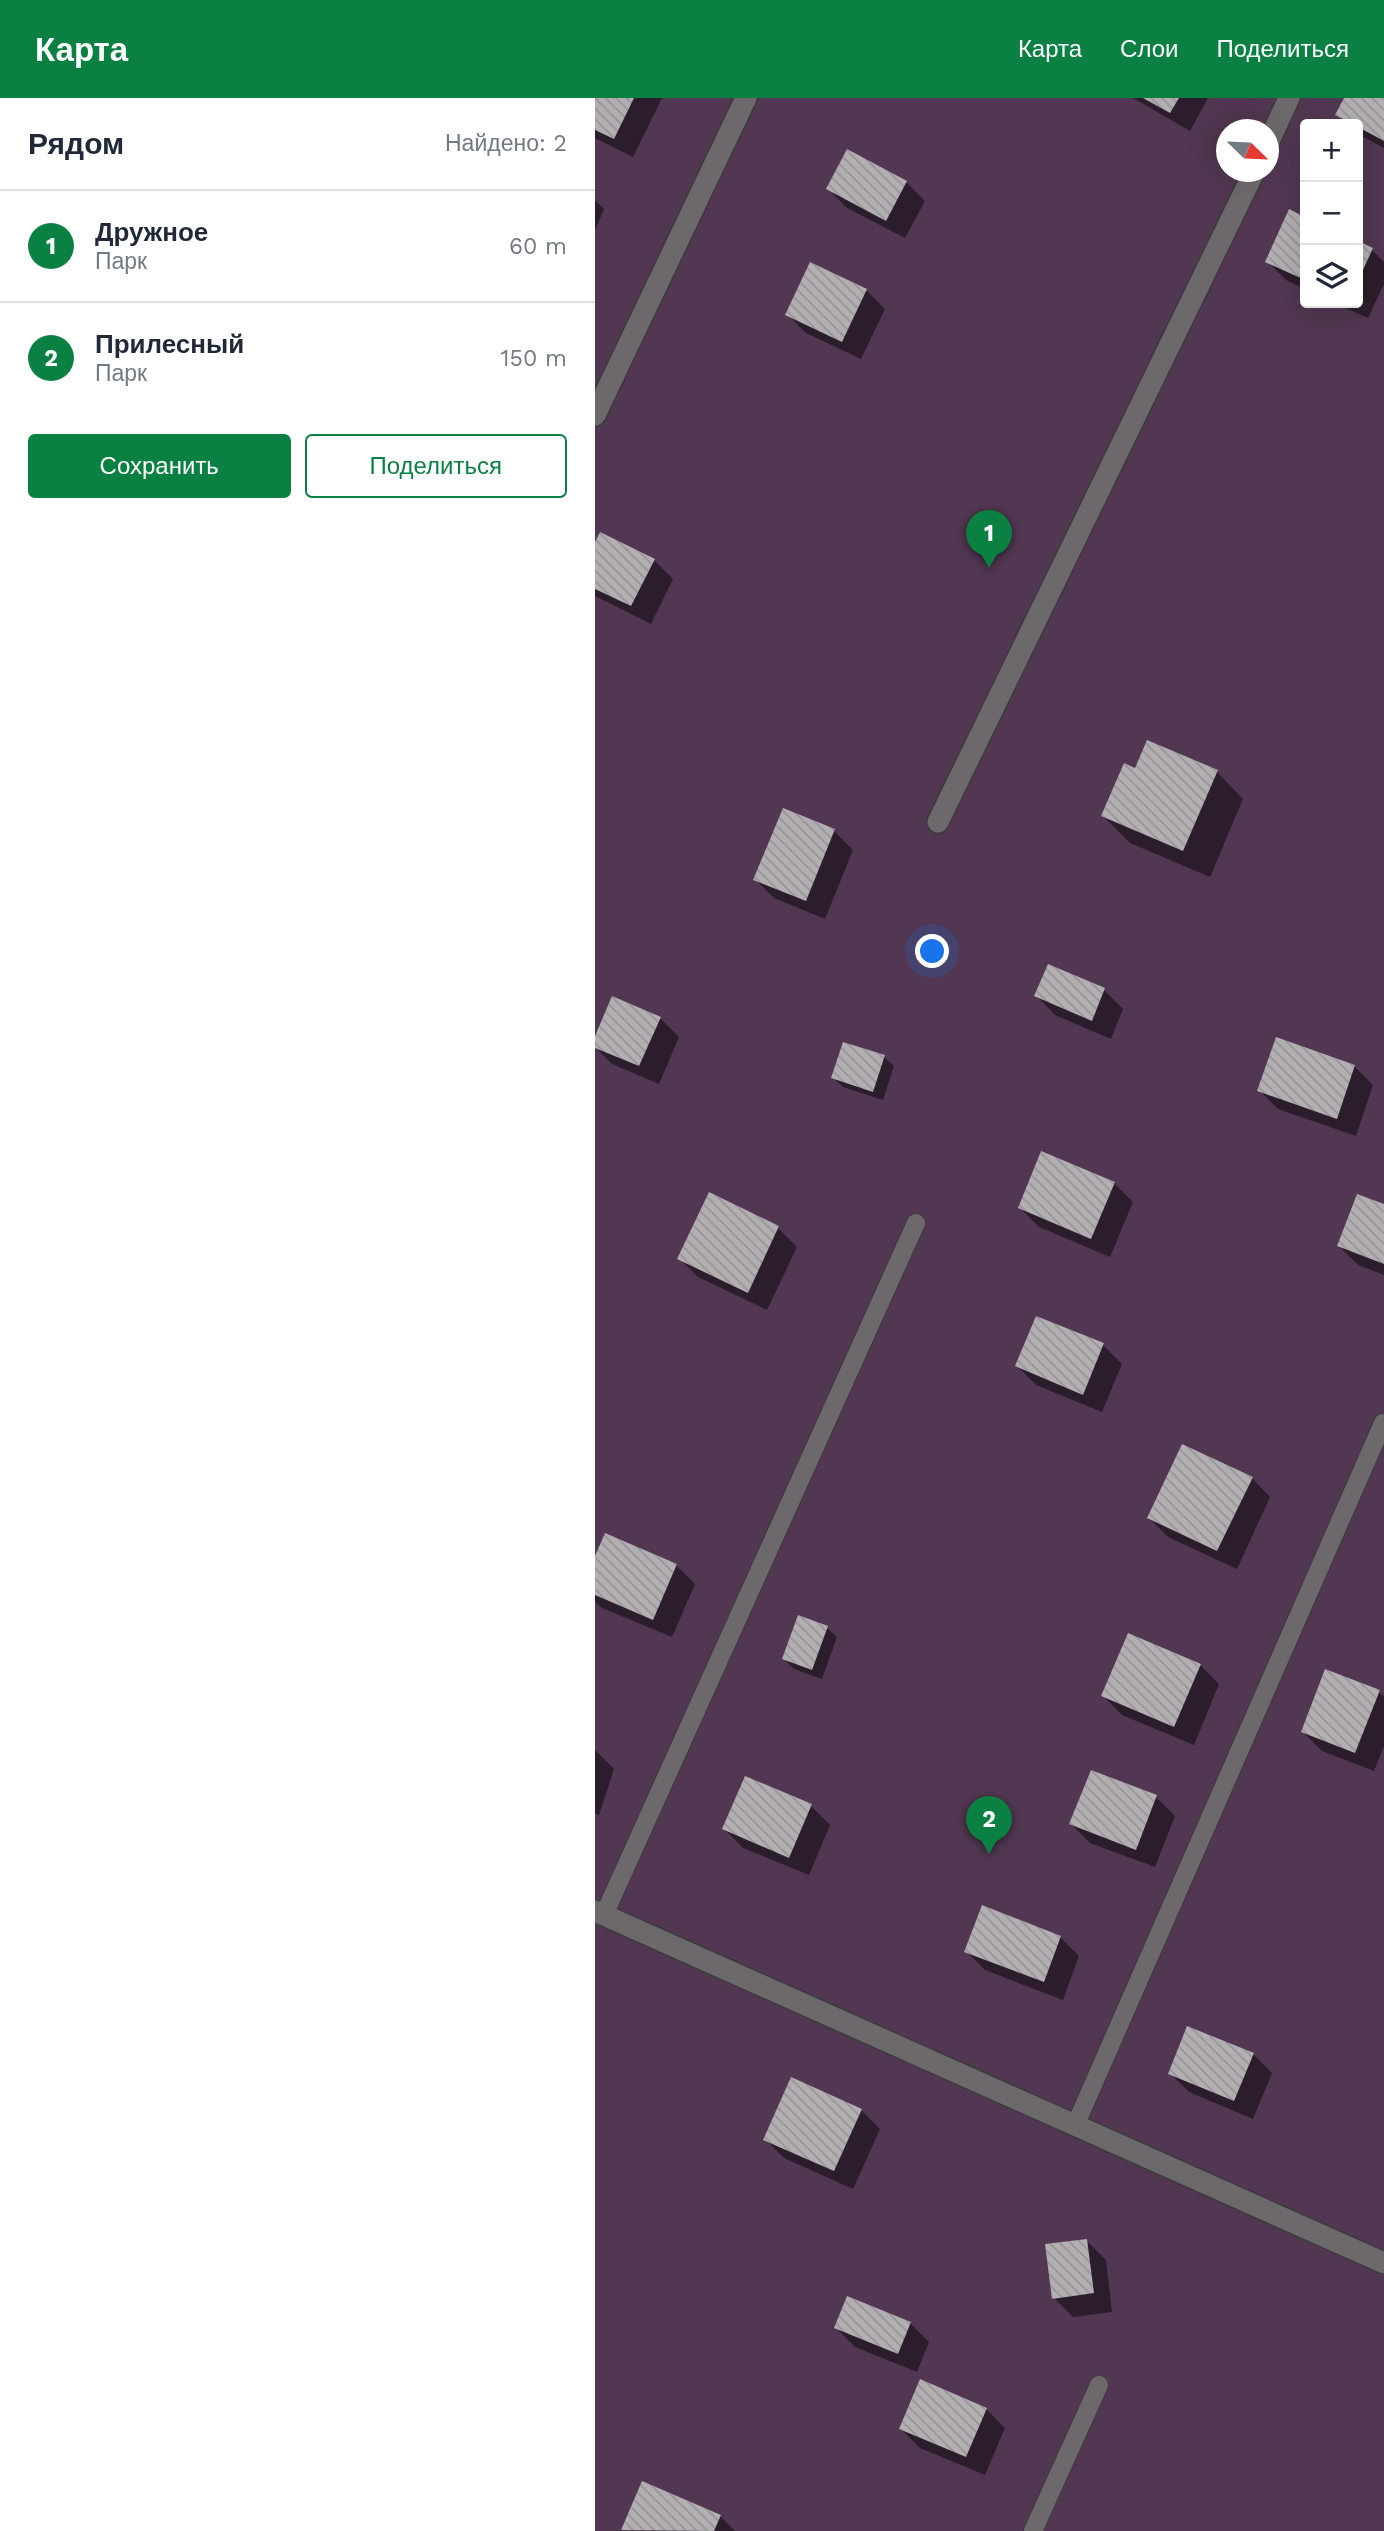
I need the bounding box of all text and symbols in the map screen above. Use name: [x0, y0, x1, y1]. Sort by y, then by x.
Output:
text: Карта: [35, 30, 128, 69]
text: Карта: [1018, 35, 1082, 63]
text: Слои: [1120, 35, 1178, 63]
text: Поделиться: [1216, 35, 1349, 63]
north arrow: [1216, 119, 1279, 182]
map controls: [1300, 119, 1363, 308]
button: +: [1300, 119, 1363, 182]
text: Рядом: [28, 126, 124, 161]
text: Найдено: 2: [445, 130, 567, 157]
button: −: [1300, 182, 1363, 245]
text: Дружное: [95, 217, 208, 247]
text: 1: [46, 233, 56, 260]
text: 60 m: [509, 233, 567, 260]
button: layers: [1300, 245, 1363, 308]
text: Парк: [95, 248, 147, 275]
text: Прилесный: [95, 329, 244, 359]
text: 2: [44, 345, 58, 372]
text: 150 m: [501, 345, 567, 372]
text: Парк: [95, 360, 147, 387]
button: Сохранить: [28, 434, 291, 498]
button: Поделиться: [305, 434, 567, 498]
pin: 1: [966, 510, 1012, 568]
your location: [915, 934, 949, 968]
pin: 2: [966, 1796, 1012, 1854]

